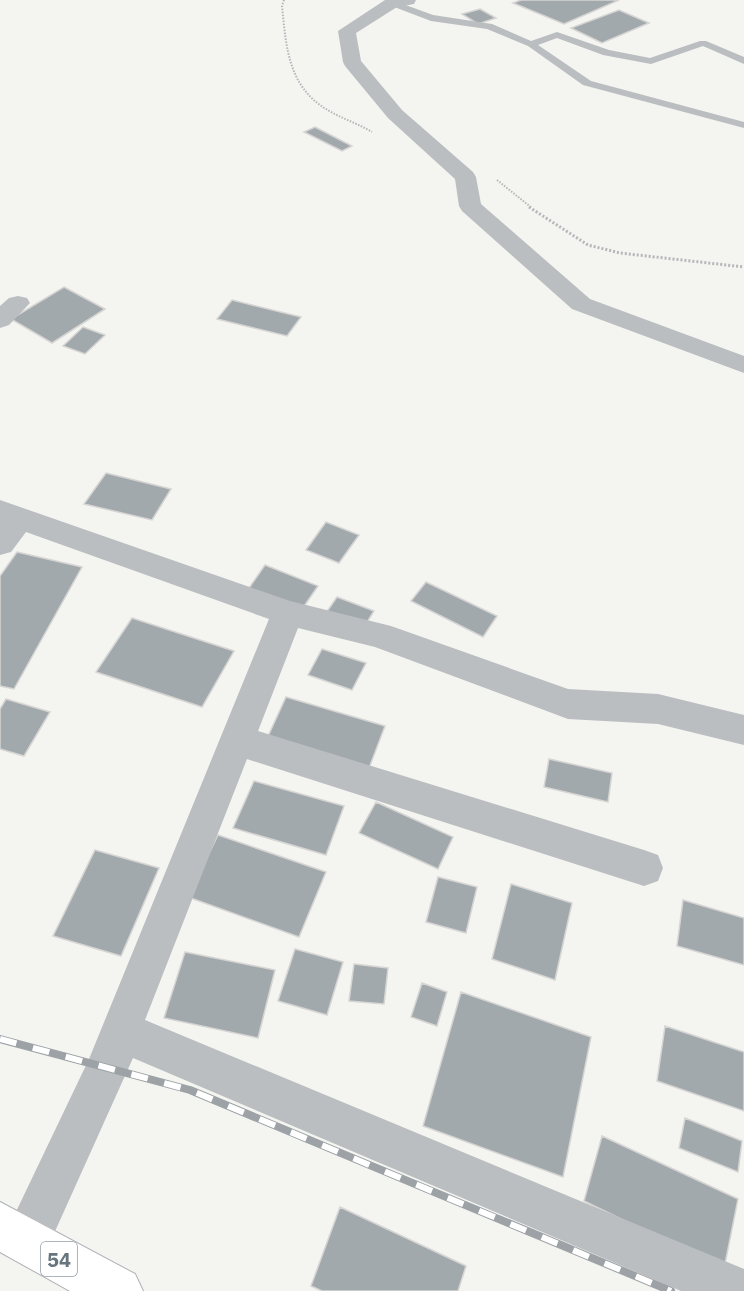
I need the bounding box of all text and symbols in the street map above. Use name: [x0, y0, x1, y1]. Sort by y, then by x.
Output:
road number: 54: [41, 1242, 77, 1276]

